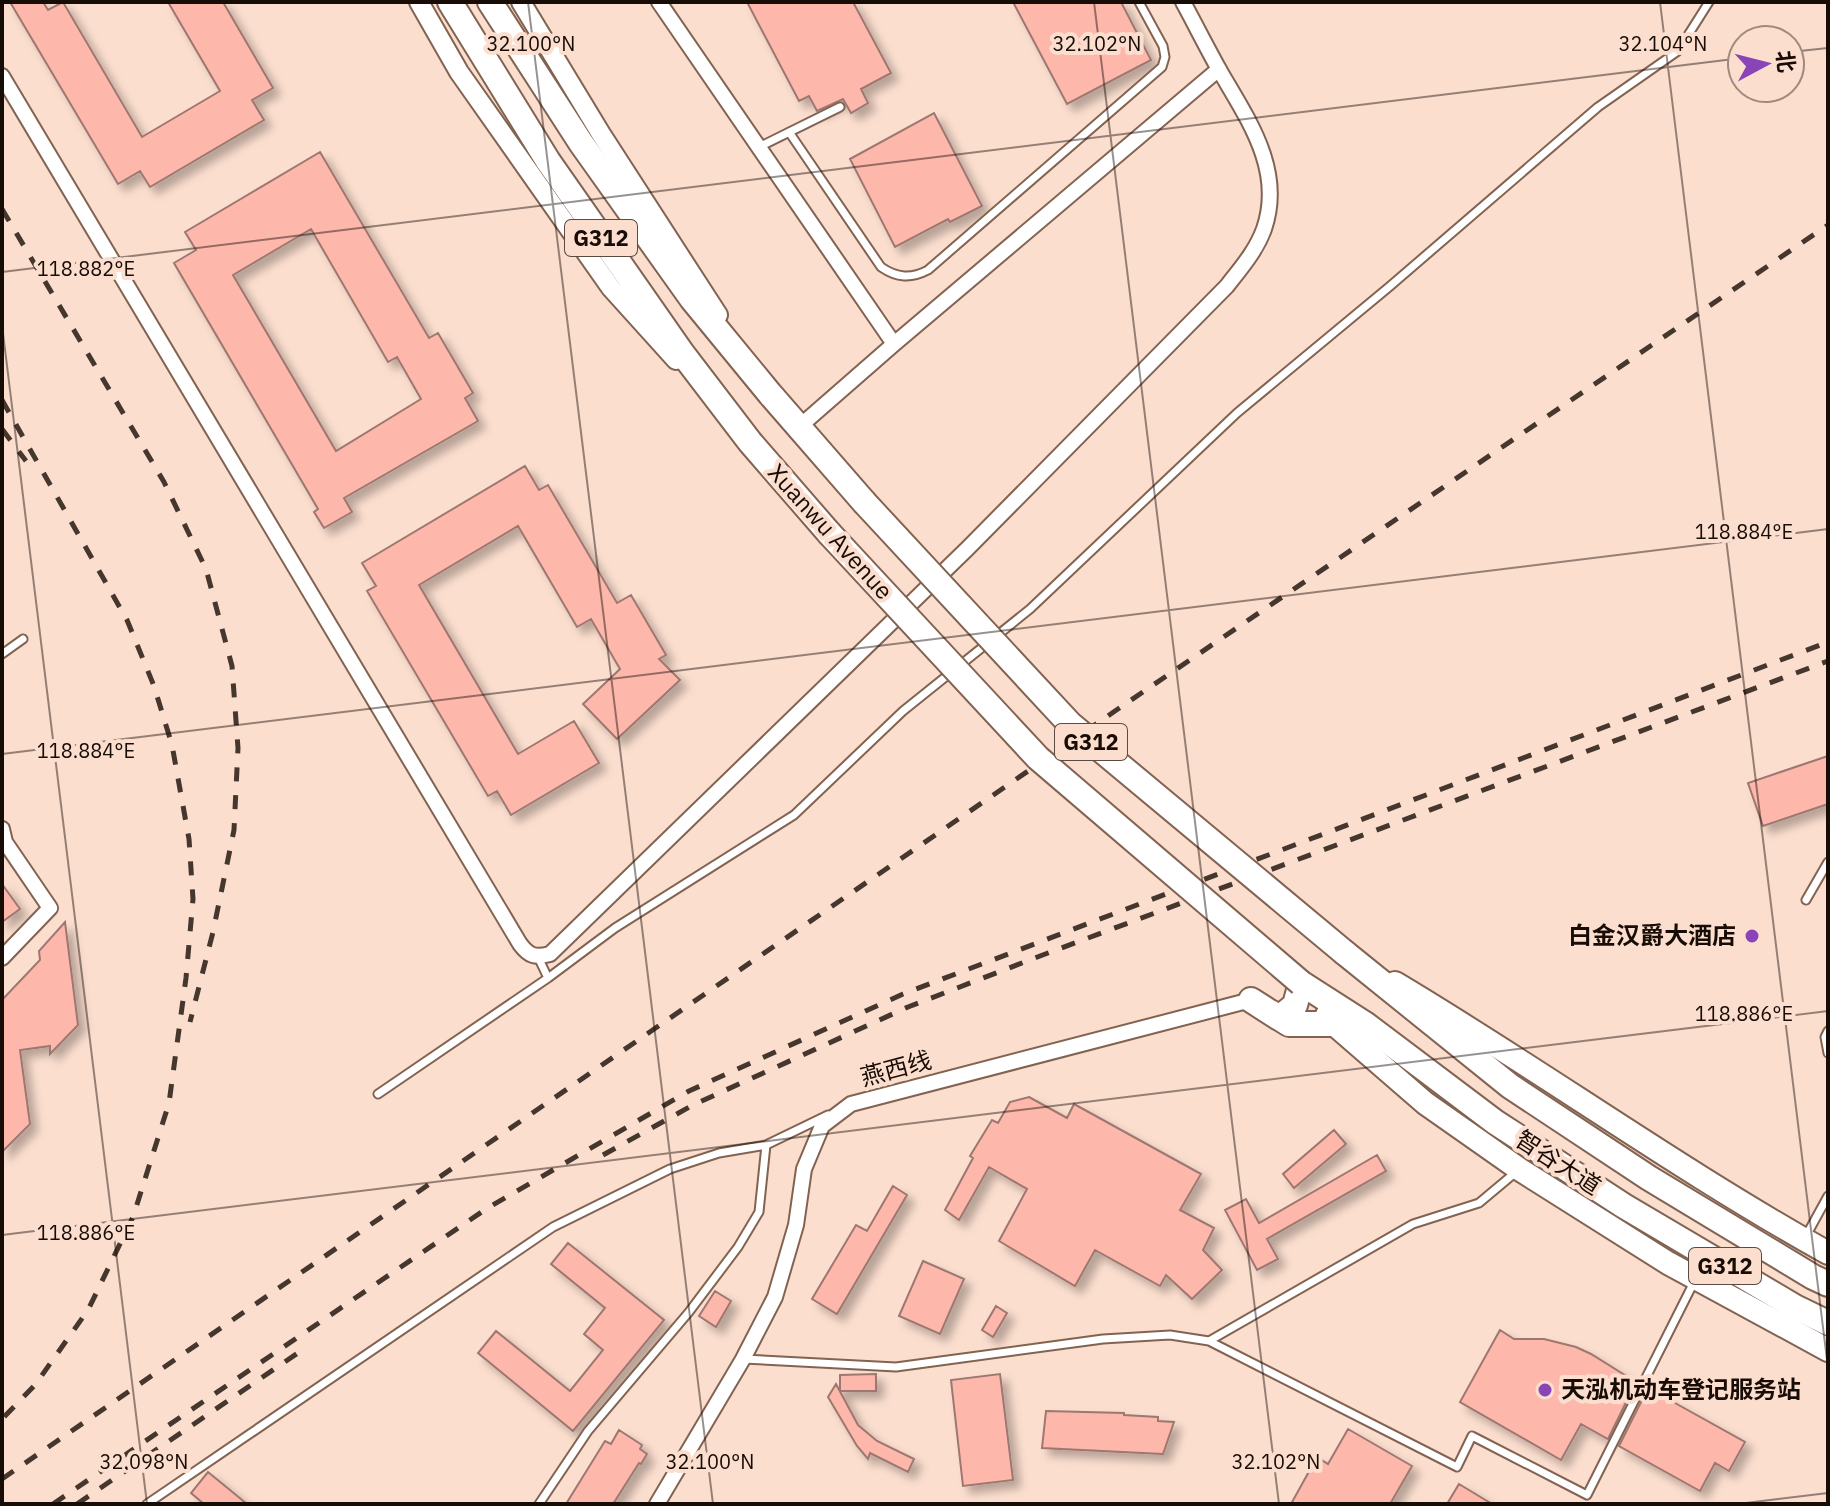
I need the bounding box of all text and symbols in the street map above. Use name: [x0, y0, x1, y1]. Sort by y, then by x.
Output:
north arrow: [1726, 24, 1806, 104]
text: 32.100°N: [487, 30, 575, 57]
text: 32.102°N: [1053, 30, 1141, 57]
text: 32.104°N: [1619, 30, 1707, 57]
text: 北: [1771, 49, 1802, 74]
road number: G312: [565, 220, 637, 256]
text: 118.882°E: [37, 255, 135, 282]
street label: Xuanwu Avenue: [761, 457, 900, 606]
text: 118.884°E: [1695, 518, 1793, 545]
road number: G312: [1055, 724, 1127, 760]
text: 118.884°E: [37, 737, 135, 764]
place label: 白金汉爵大酒店: [1568, 919, 1736, 951]
marker: 白金汉爵大酒店: [1743, 927, 1761, 945]
text: 118.886°E: [1695, 1000, 1793, 1027]
street label: 燕西线: [857, 1043, 935, 1093]
street label: 智谷大道: [1510, 1123, 1608, 1202]
text: 118.886°E: [37, 1219, 135, 1246]
road number: G312: [1689, 1248, 1761, 1284]
place label: 天泓机动车登记服务站: [1561, 1373, 1801, 1405]
marker: 天泓机动车登记服务站: [1536, 1381, 1554, 1399]
text: 32.098°N: [100, 1448, 188, 1475]
text: 32.100°N: [666, 1448, 754, 1475]
text: 32.102°N: [1232, 1448, 1320, 1475]

